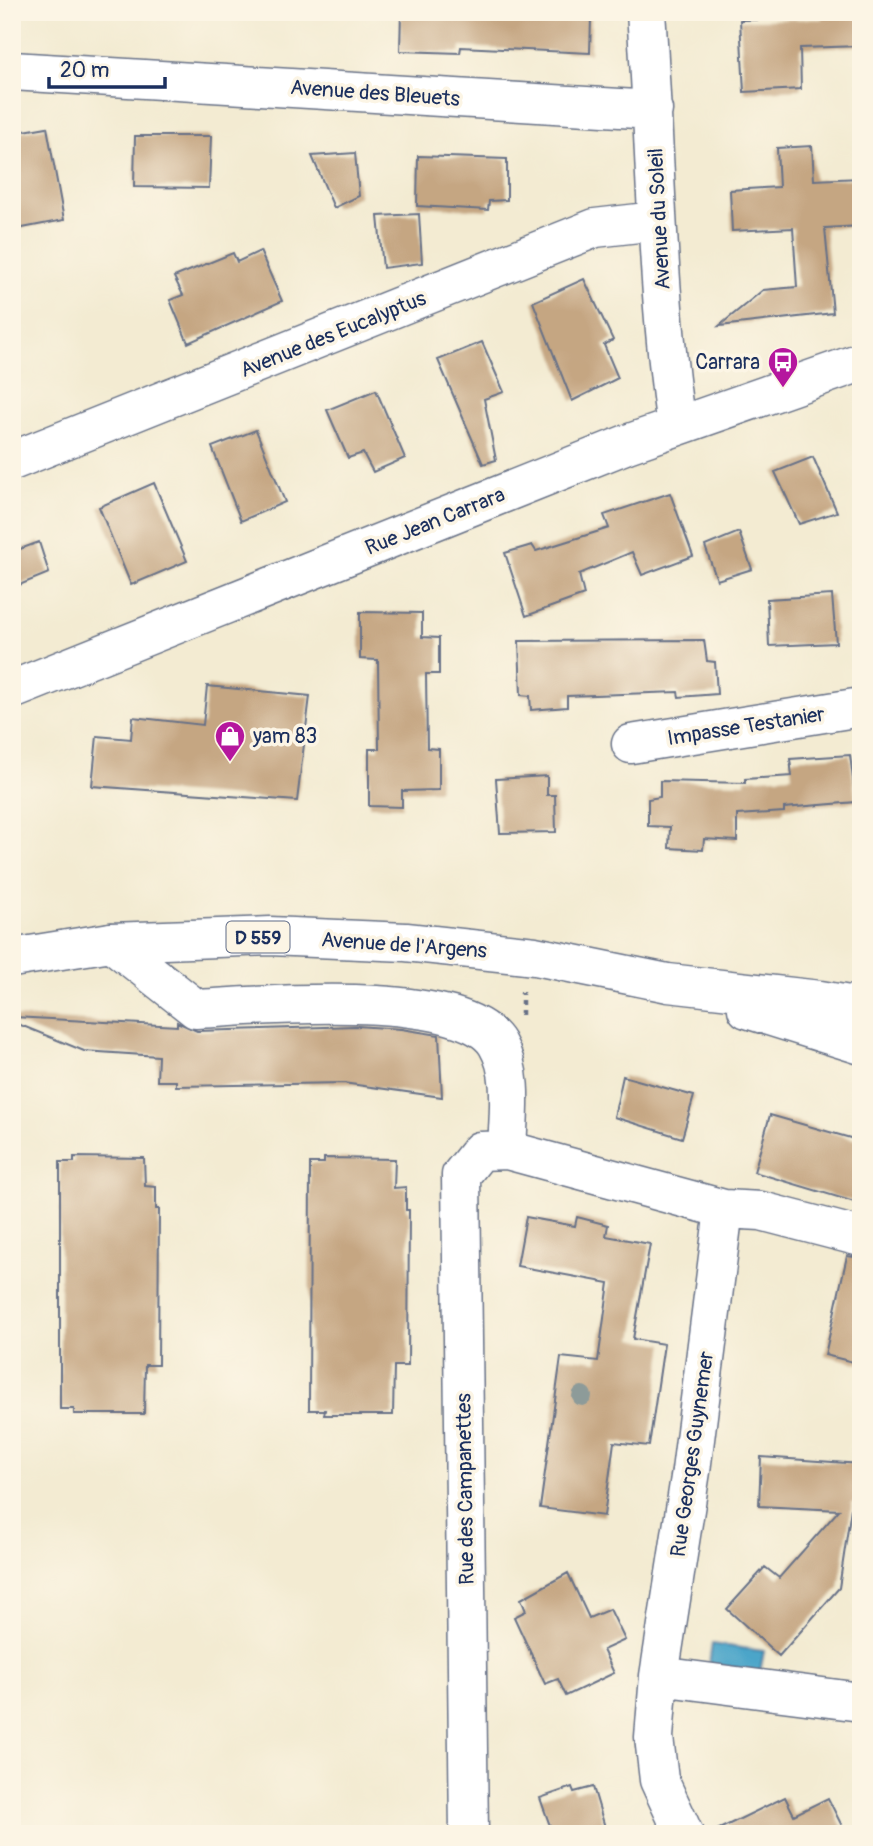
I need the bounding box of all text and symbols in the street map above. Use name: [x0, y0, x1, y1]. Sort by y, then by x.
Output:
scale bar: [49, 46, 164, 90]
text: 20 m: [60, 57, 109, 84]
street label: Avenue des Bleuets: [289, 74, 461, 113]
street label: Avenue du Soleil: [642, 147, 677, 291]
street label: Avenue des Eucalyptus: [236, 285, 431, 384]
bus stop icon: Carrara: [766, 345, 800, 389]
place label: Carrara: [695, 349, 760, 376]
street label: Rue Jean Carrara: [361, 481, 509, 562]
street label: Impasse Testanier: [665, 701, 827, 752]
shop icon: yam 83: [213, 719, 247, 763]
place label: yam 83: [252, 723, 317, 750]
road number: D 559: [226, 922, 290, 953]
street label: Avenue de l'Argens: [320, 926, 488, 965]
street label: Rue Georges Guynemer: [665, 1349, 720, 1559]
street label: Rue des Campanettes: [450, 1392, 481, 1585]

